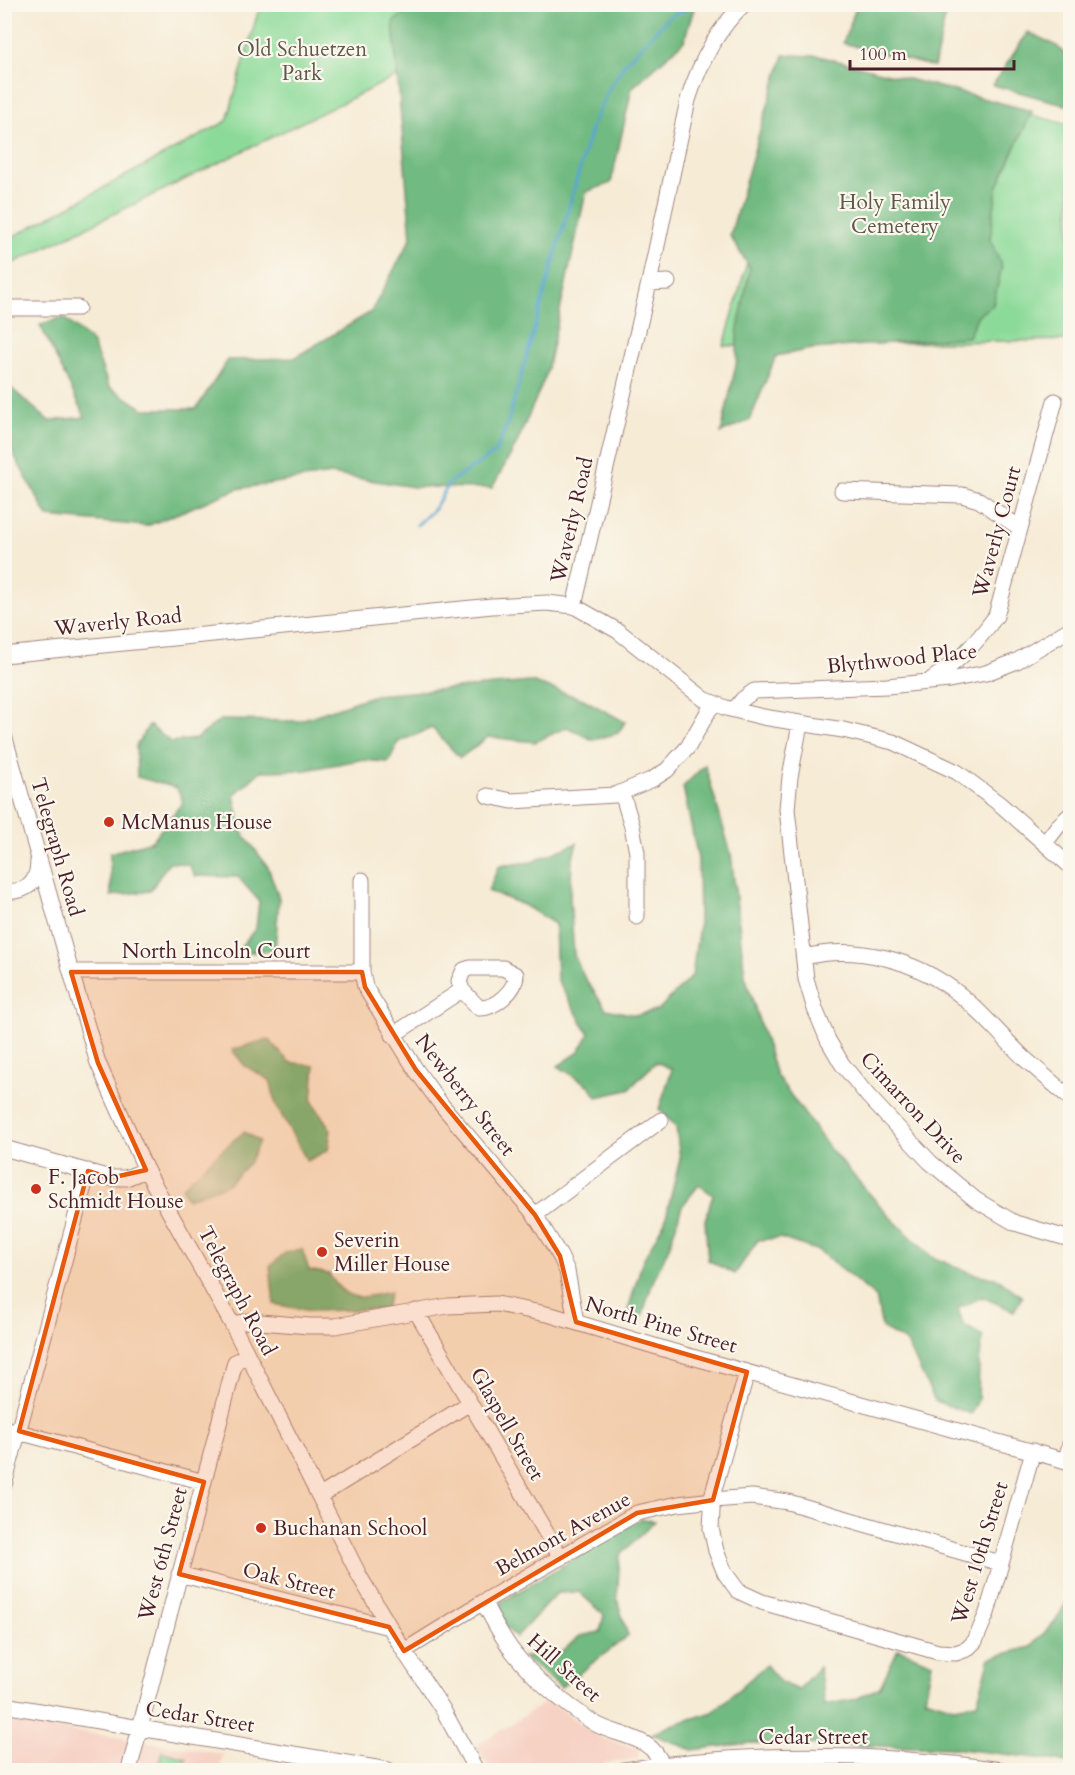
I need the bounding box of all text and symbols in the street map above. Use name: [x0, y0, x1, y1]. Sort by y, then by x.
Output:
scale bar: [850, 33, 1014, 71]
park label: Old Schuetzen Park: [237, 35, 367, 88]
text: 100 m: [859, 42, 907, 67]
park label: Holy Family Cemetery: [839, 188, 951, 241]
street label: Waverly Road: [543, 454, 601, 587]
street label: Waverly Court: [965, 463, 1029, 602]
street label: Waverly Road: [52, 601, 183, 643]
street label: Blythwood Place: [825, 637, 979, 681]
street label: Telegraph Road: [23, 774, 91, 920]
place label: McManus House: [121, 808, 272, 837]
marker: McManus House: [102, 815, 116, 829]
street label: North Lincoln Court: [122, 937, 311, 966]
street label: Newberry Street: [408, 1028, 522, 1162]
street label: Cimarron Drive: [853, 1046, 973, 1170]
place label: F. Jacob Schmidt House: [48, 1163, 184, 1216]
marker: F. Jacob Schmidt House: [29, 1182, 43, 1196]
street label: Telegraph Road: [191, 1221, 283, 1361]
place label: Severin Miller House: [334, 1226, 450, 1279]
marker: Severin Miller House: [315, 1245, 329, 1259]
street label: North Pine Street: [582, 1289, 741, 1361]
street label: Glaspell Street: [463, 1362, 551, 1486]
street label: West 10th Street: [944, 1478, 1016, 1629]
street label: West 6th Street: [131, 1484, 195, 1625]
street label: Belmont Avenue: [490, 1485, 636, 1583]
place label: Buchanan School: [273, 1514, 427, 1543]
marker: Buchanan School: [254, 1521, 268, 1535]
street label: Oak Street: [240, 1555, 339, 1607]
street label: Hill Street: [521, 1627, 608, 1709]
street label: Cedar Street: [144, 1694, 257, 1740]
street label: Cedar Street: [758, 1723, 868, 1752]

